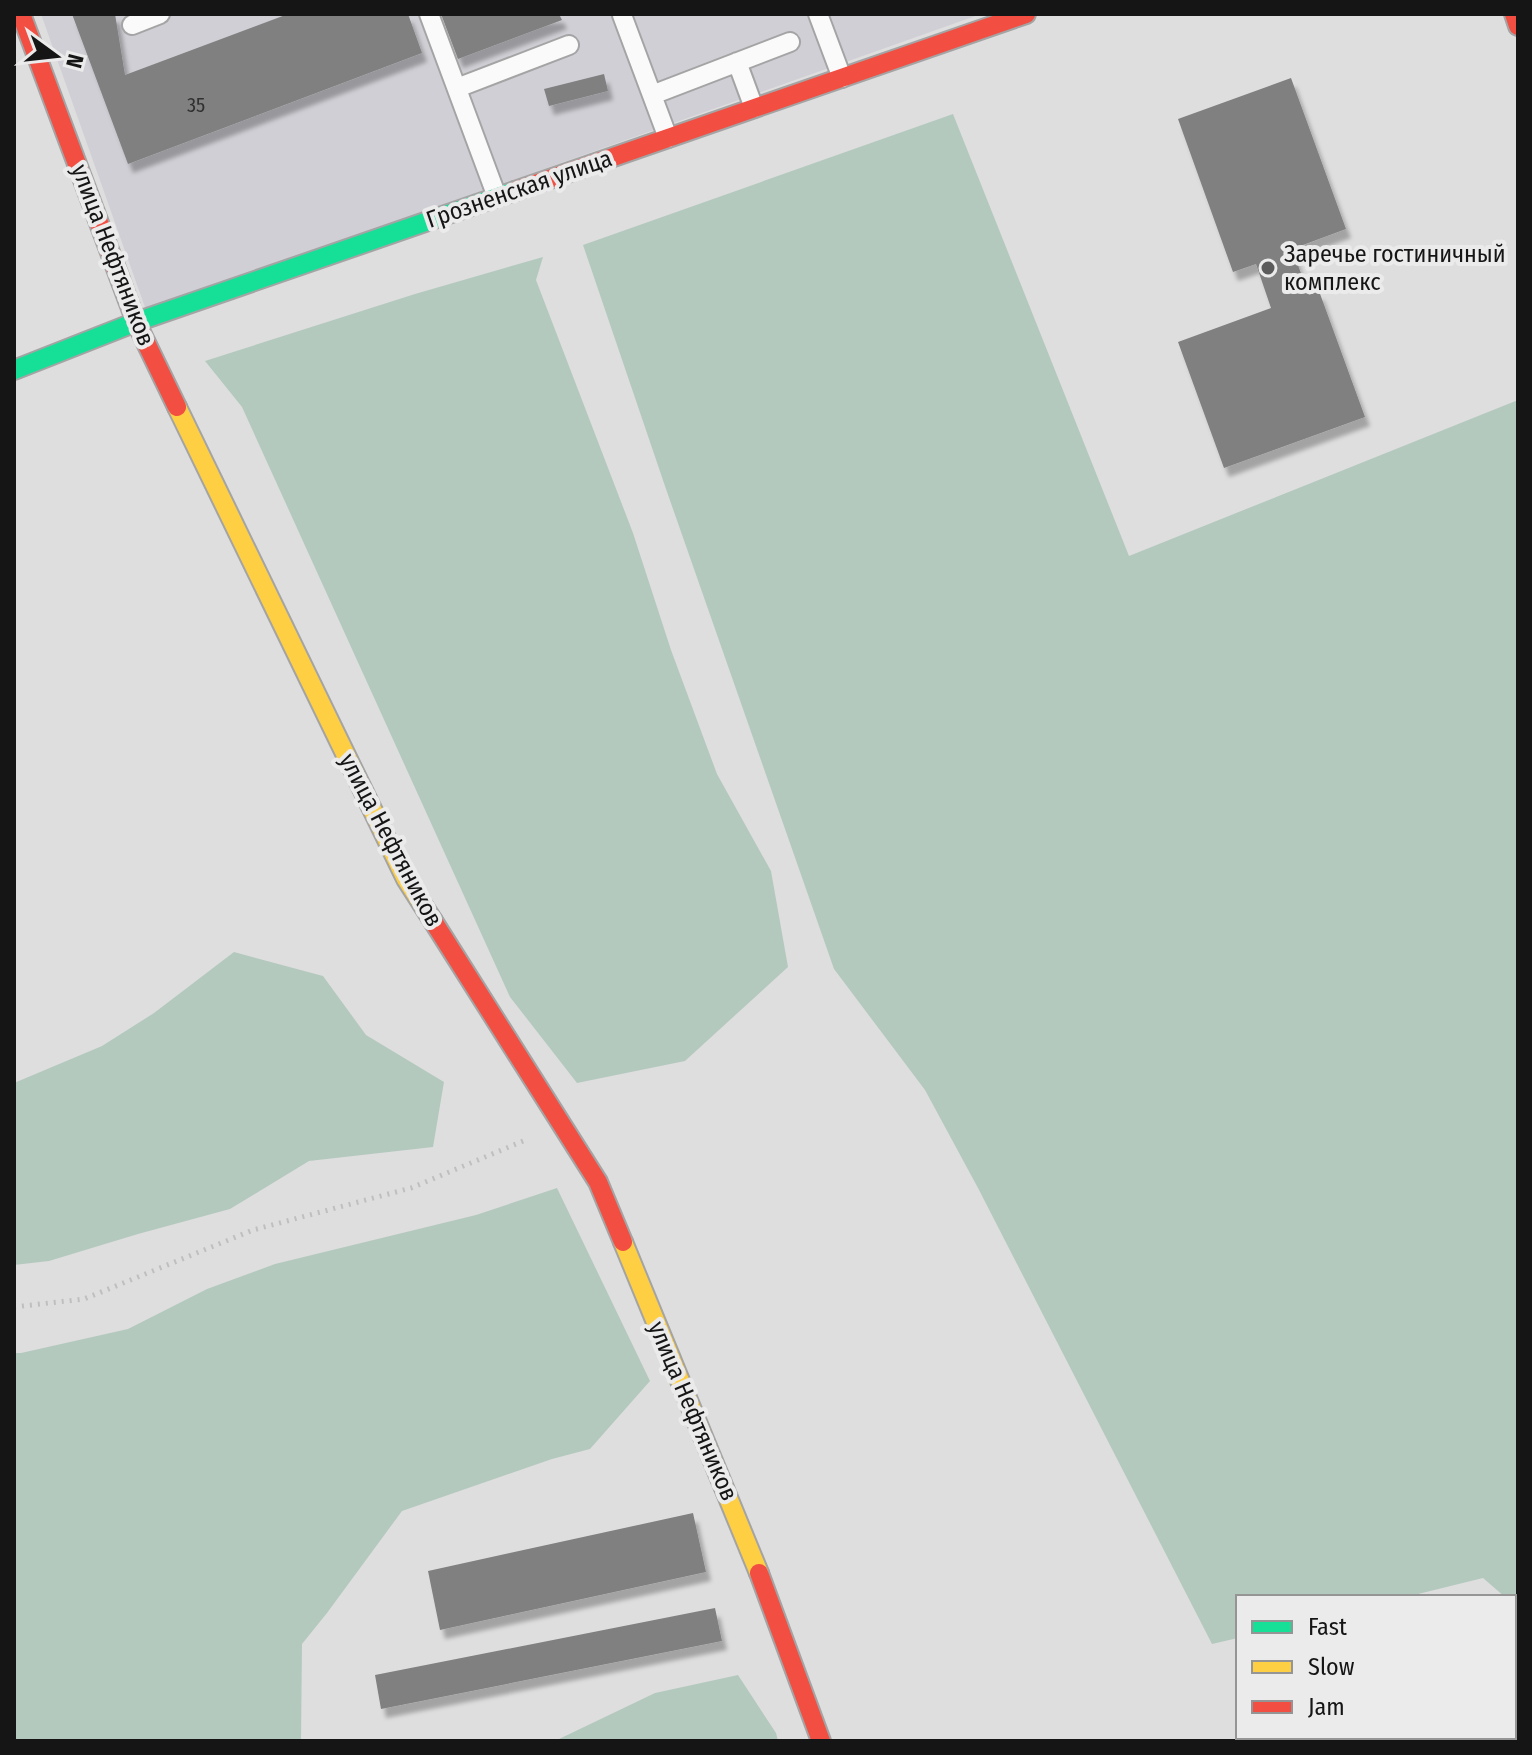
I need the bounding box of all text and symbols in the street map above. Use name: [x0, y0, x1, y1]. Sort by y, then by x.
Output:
north arrow: [16, 16, 96, 96]
text: N: [60, 51, 90, 71]
house number: 35: [187, 93, 205, 117]
street label: Грозненская улица: [422, 144, 616, 234]
street label: улица Нефтяников: [66, 160, 160, 350]
place label: Заречье гостиничный комплекс: [1284, 240, 1506, 296]
marker: Заречье гостиничный комплекс: [1259, 259, 1277, 277]
street label: улица Нефтяников: [334, 749, 448, 931]
street label: улица Нефтяников: [643, 1317, 743, 1505]
legend: [1236, 1595, 1516, 1739]
text: Fast: [1308, 1613, 1347, 1641]
text: Slow: [1308, 1653, 1355, 1681]
text: Jam: [1308, 1693, 1345, 1721]

